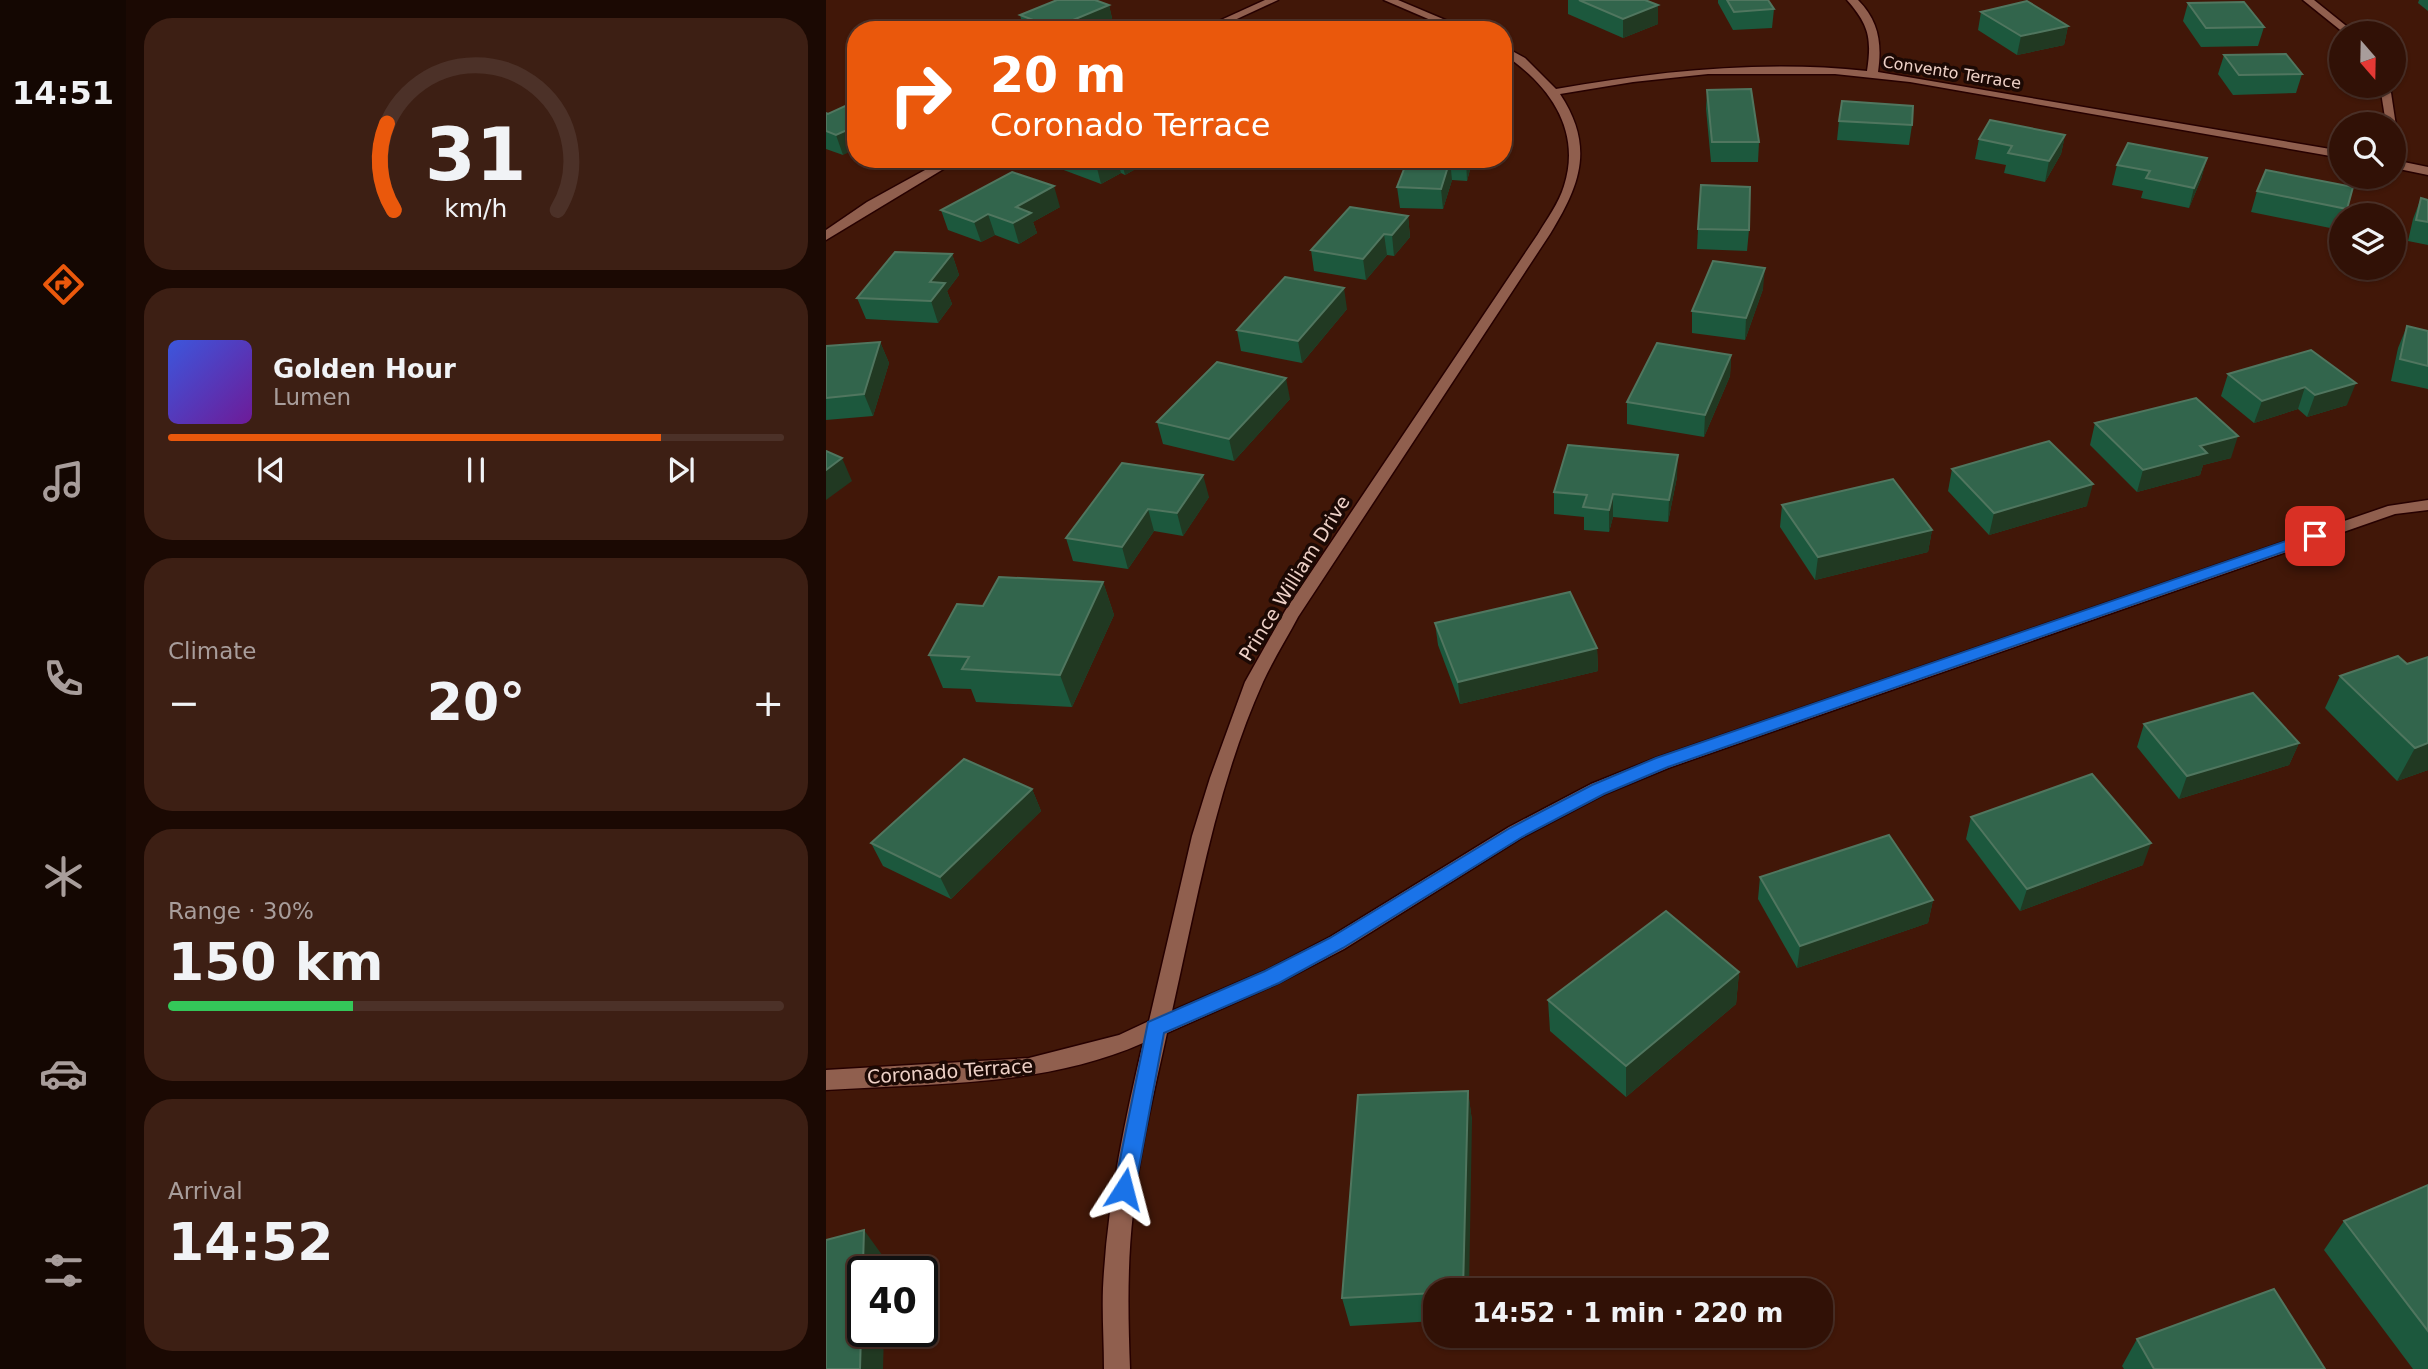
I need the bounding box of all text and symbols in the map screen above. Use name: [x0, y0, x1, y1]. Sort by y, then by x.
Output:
north arrow: [2329, 21, 2406, 98]
map controls: [2329, 21, 2406, 280]
text: 20 m: [990, 47, 1126, 104]
icon: right: [875, 49, 966, 140]
street label: Convento Terrace: [1881, 52, 2023, 93]
text: 14:51: [12, 74, 114, 112]
text: Coronado Terrace: [990, 106, 1270, 144]
text: 31: [425, 112, 527, 197]
button: search: [2329, 112, 2406, 189]
text: km/h: [444, 194, 508, 223]
button: layers: [2329, 203, 2406, 280]
icon: directions: [39, 260, 88, 309]
text: Golden Hour: [273, 354, 456, 384]
text: Lumen: [273, 384, 351, 410]
icon: previous: [252, 451, 290, 489]
icon: pause: [457, 451, 495, 489]
icon: next: [662, 451, 700, 489]
icon: music: [39, 457, 88, 506]
street label: Prince William Drive: [1234, 491, 1354, 665]
pin: [2285, 506, 2345, 566]
icon: arrive: [2296, 517, 2334, 555]
text: Climate: [168, 638, 257, 664]
icon: phone: [39, 654, 88, 703]
text: 20°: [427, 672, 525, 732]
text: −: [168, 681, 200, 725]
text: +: [752, 681, 784, 725]
icon: climate: [39, 852, 88, 901]
text: Range · 30%: [168, 898, 314, 924]
text: 150 km: [168, 932, 383, 992]
icon: car: [39, 1049, 88, 1098]
street label: Coronado Terrace: [866, 1054, 1034, 1088]
position arrow: [1087, 1152, 1161, 1226]
text: Arrival: [168, 1178, 243, 1204]
text: 14:52: [168, 1212, 334, 1272]
icon: filters: [39, 1246, 88, 1295]
speed limit sign: 40: [847, 1256, 938, 1347]
text: 14:52 · 1 min · 220 m: [1473, 1298, 1783, 1328]

